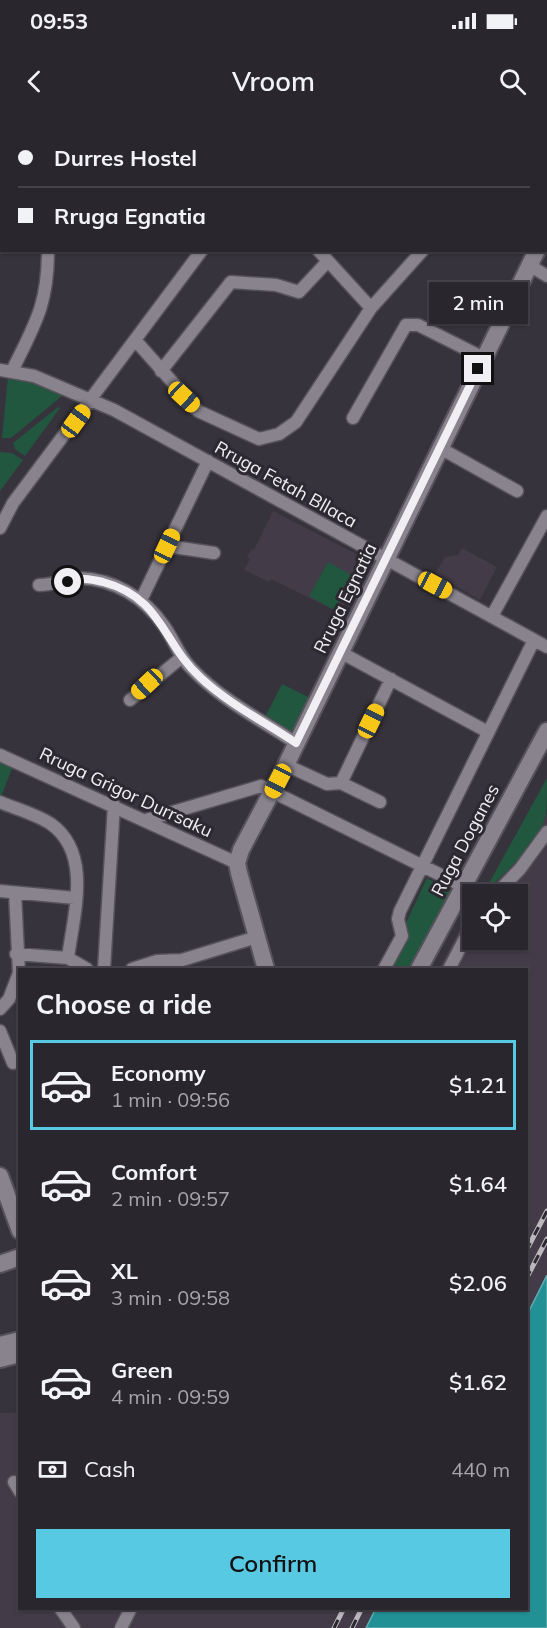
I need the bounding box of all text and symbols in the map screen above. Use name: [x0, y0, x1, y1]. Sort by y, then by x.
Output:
text: 09:53: [30, 7, 88, 35]
text: Vroom: [232, 64, 315, 98]
icon: back: [18, 65, 51, 98]
icon: search: [496, 65, 529, 98]
text: Durres Hostel: [54, 144, 197, 172]
text: Rruga Egnatia: [54, 202, 206, 230]
callout: 2 min: [428, 282, 528, 324]
text: 2 min: [453, 290, 504, 315]
route end: [464, 355, 491, 382]
car: [165, 378, 203, 416]
car: [58, 401, 94, 441]
street label: Rruga Fetah Bllaca: [211, 435, 361, 533]
car: [151, 526, 183, 566]
street label: Rruga Egnatia: [308, 539, 382, 657]
route start: [54, 568, 81, 595]
car: [415, 569, 455, 601]
car: [128, 665, 166, 703]
car: [355, 701, 387, 741]
street label: Rruga Grigor Durrsaku: [36, 742, 216, 842]
car: [262, 761, 294, 801]
street label: Ruga Doganes: [426, 780, 504, 900]
map controls: [462, 884, 528, 950]
button: locate: [462, 884, 528, 950]
text: Choose a ride: [36, 987, 212, 1021]
icon: car: [39, 1058, 93, 1112]
text: Economy: [111, 1059, 206, 1087]
text: $1.21: [449, 1071, 507, 1099]
text: 1 min · 09:56: [111, 1087, 230, 1112]
icon: car: [39, 1157, 93, 1211]
text: Comfort: [111, 1158, 197, 1186]
text: $1.64: [449, 1170, 507, 1198]
text: 2 min · 09:57: [111, 1186, 230, 1211]
icon: car: [39, 1256, 93, 1310]
text: XL: [111, 1257, 138, 1285]
text: $2.06: [449, 1269, 507, 1297]
text: 3 min · 09:58: [111, 1285, 230, 1310]
icon: car: [39, 1355, 93, 1409]
text: Green: [111, 1356, 173, 1384]
text: $1.62: [449, 1368, 507, 1396]
text: 4 min · 09:59: [111, 1384, 230, 1409]
icon: cash: [36, 1453, 69, 1486]
text: Cash: [84, 1455, 136, 1483]
text: 440 m: [451, 1457, 510, 1482]
button: Confirm: [36, 1529, 510, 1598]

